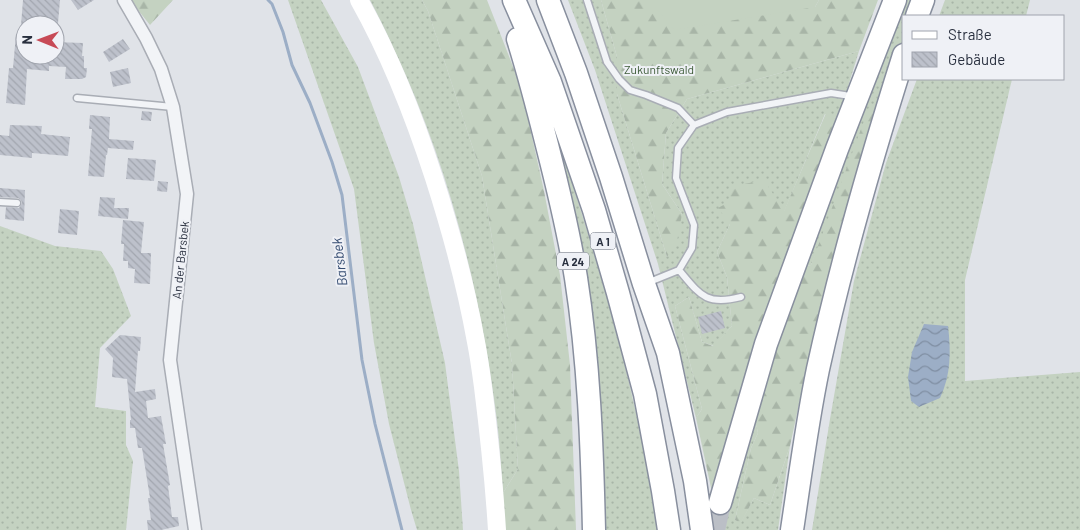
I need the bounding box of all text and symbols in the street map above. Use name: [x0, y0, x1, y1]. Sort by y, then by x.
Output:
north arrow: [15, 15, 65, 65]
legend: [902, 15, 1065, 80]
text: Straße: [948, 25, 992, 43]
text: N: [18, 35, 35, 45]
text: Gebäude: [948, 50, 1005, 68]
park label: Zukunftswald: [624, 62, 694, 76]
street label: An der Barsbek: [169, 220, 191, 300]
road number: A 1: [590, 232, 616, 250]
water label: Barsbek: [328, 237, 350, 287]
road number: A 24: [557, 252, 589, 270]

